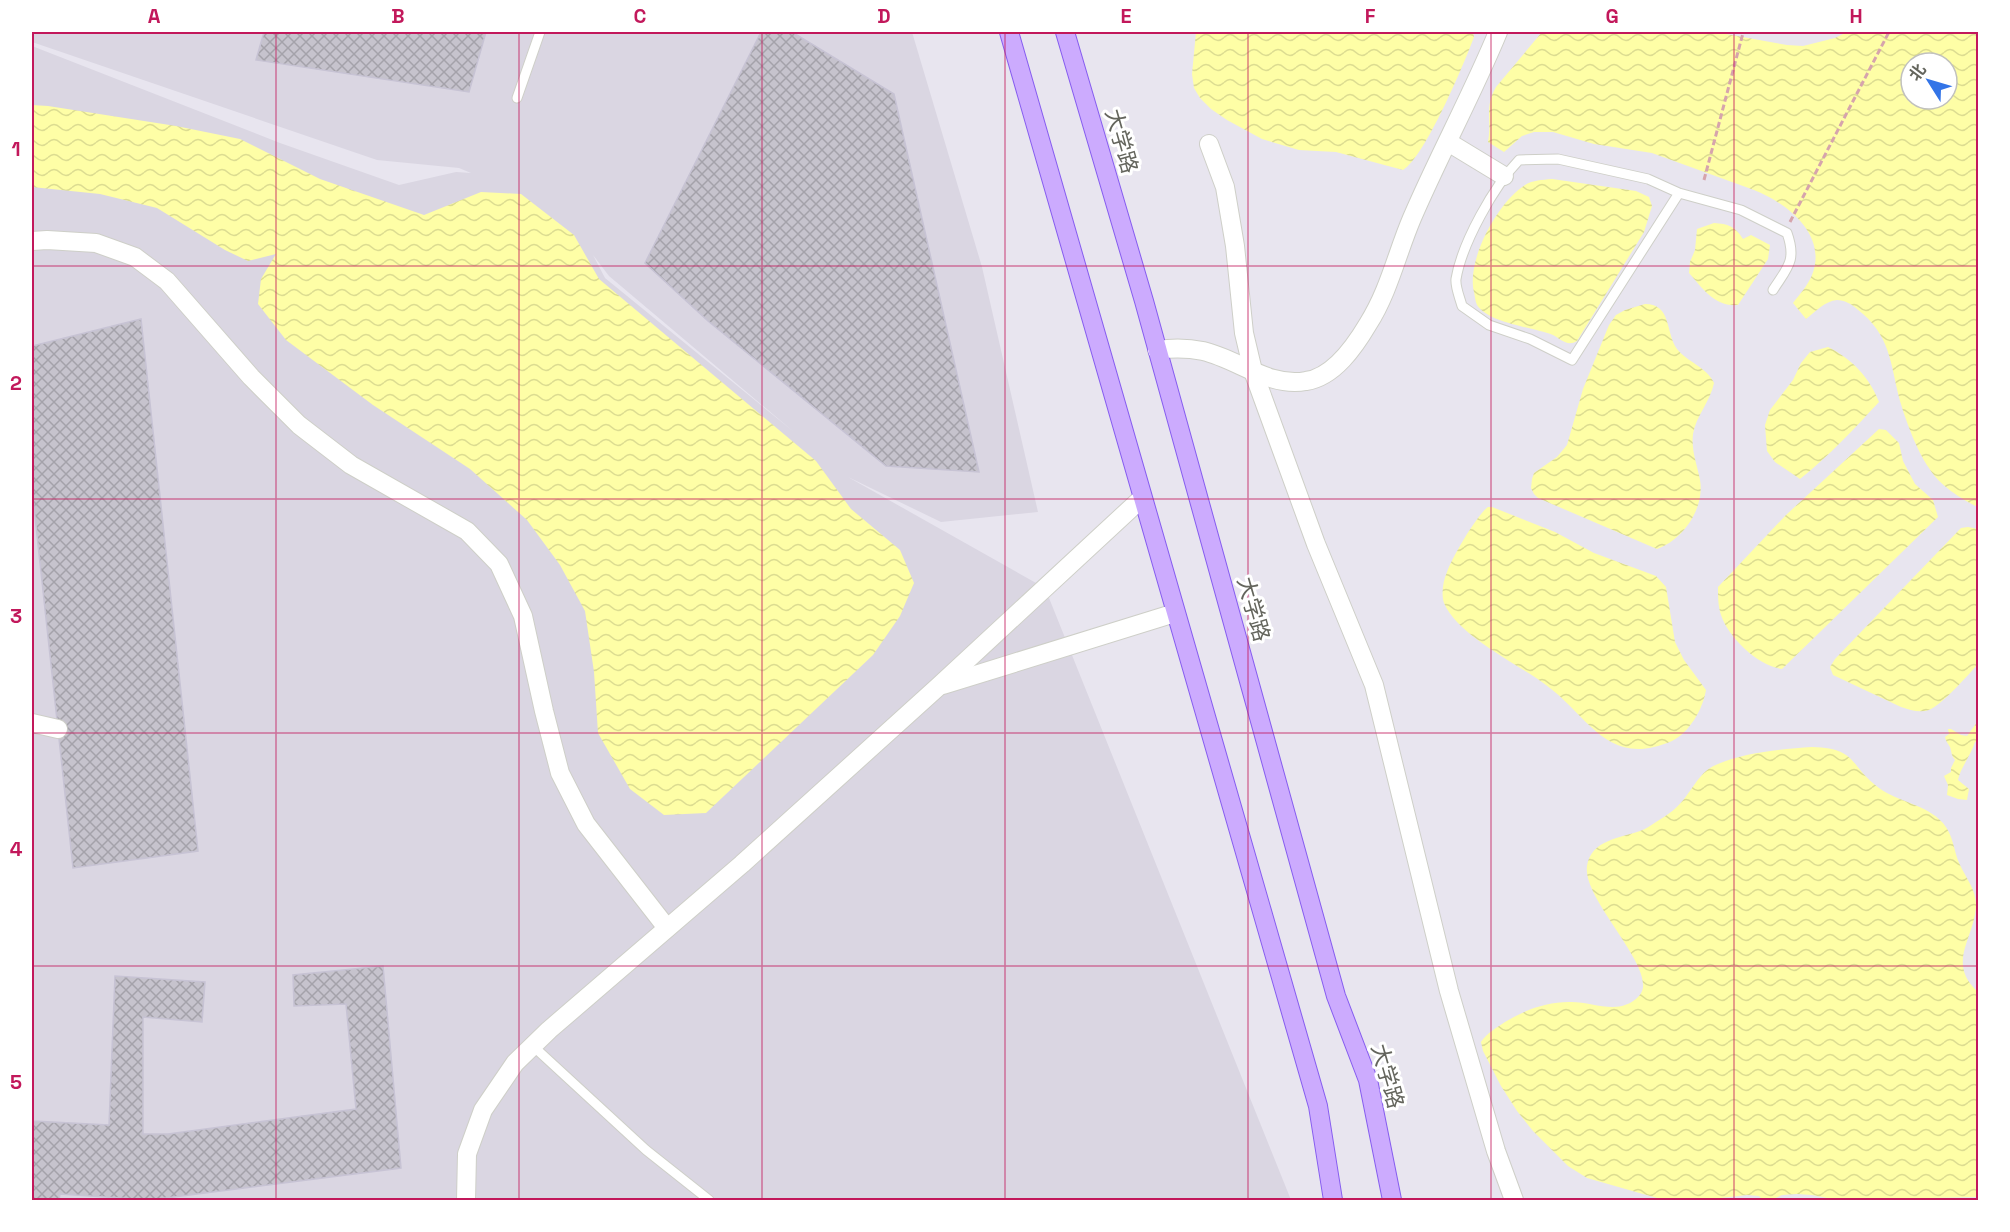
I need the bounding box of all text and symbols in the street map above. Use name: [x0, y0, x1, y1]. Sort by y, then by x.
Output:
text: A: [148, 3, 161, 29]
text: B: [391, 3, 405, 29]
text: C: [634, 3, 647, 29]
text: D: [877, 3, 891, 29]
text: E: [1120, 3, 1132, 29]
text: F: [1365, 3, 1376, 29]
text: G: [1605, 3, 1619, 29]
text: H: [1849, 3, 1863, 29]
north arrow: [1899, 51, 1959, 111]
text: 北: [1904, 60, 1931, 85]
street label: 大学路: [1099, 105, 1145, 177]
text: 1: [11, 136, 21, 162]
text: 2: [10, 370, 22, 396]
street label: 大学路: [1231, 573, 1277, 645]
text: 3: [10, 603, 22, 629]
text: 4: [10, 836, 23, 862]
street label: 大学路: [1365, 1040, 1411, 1112]
text: 5: [10, 1069, 22, 1095]

